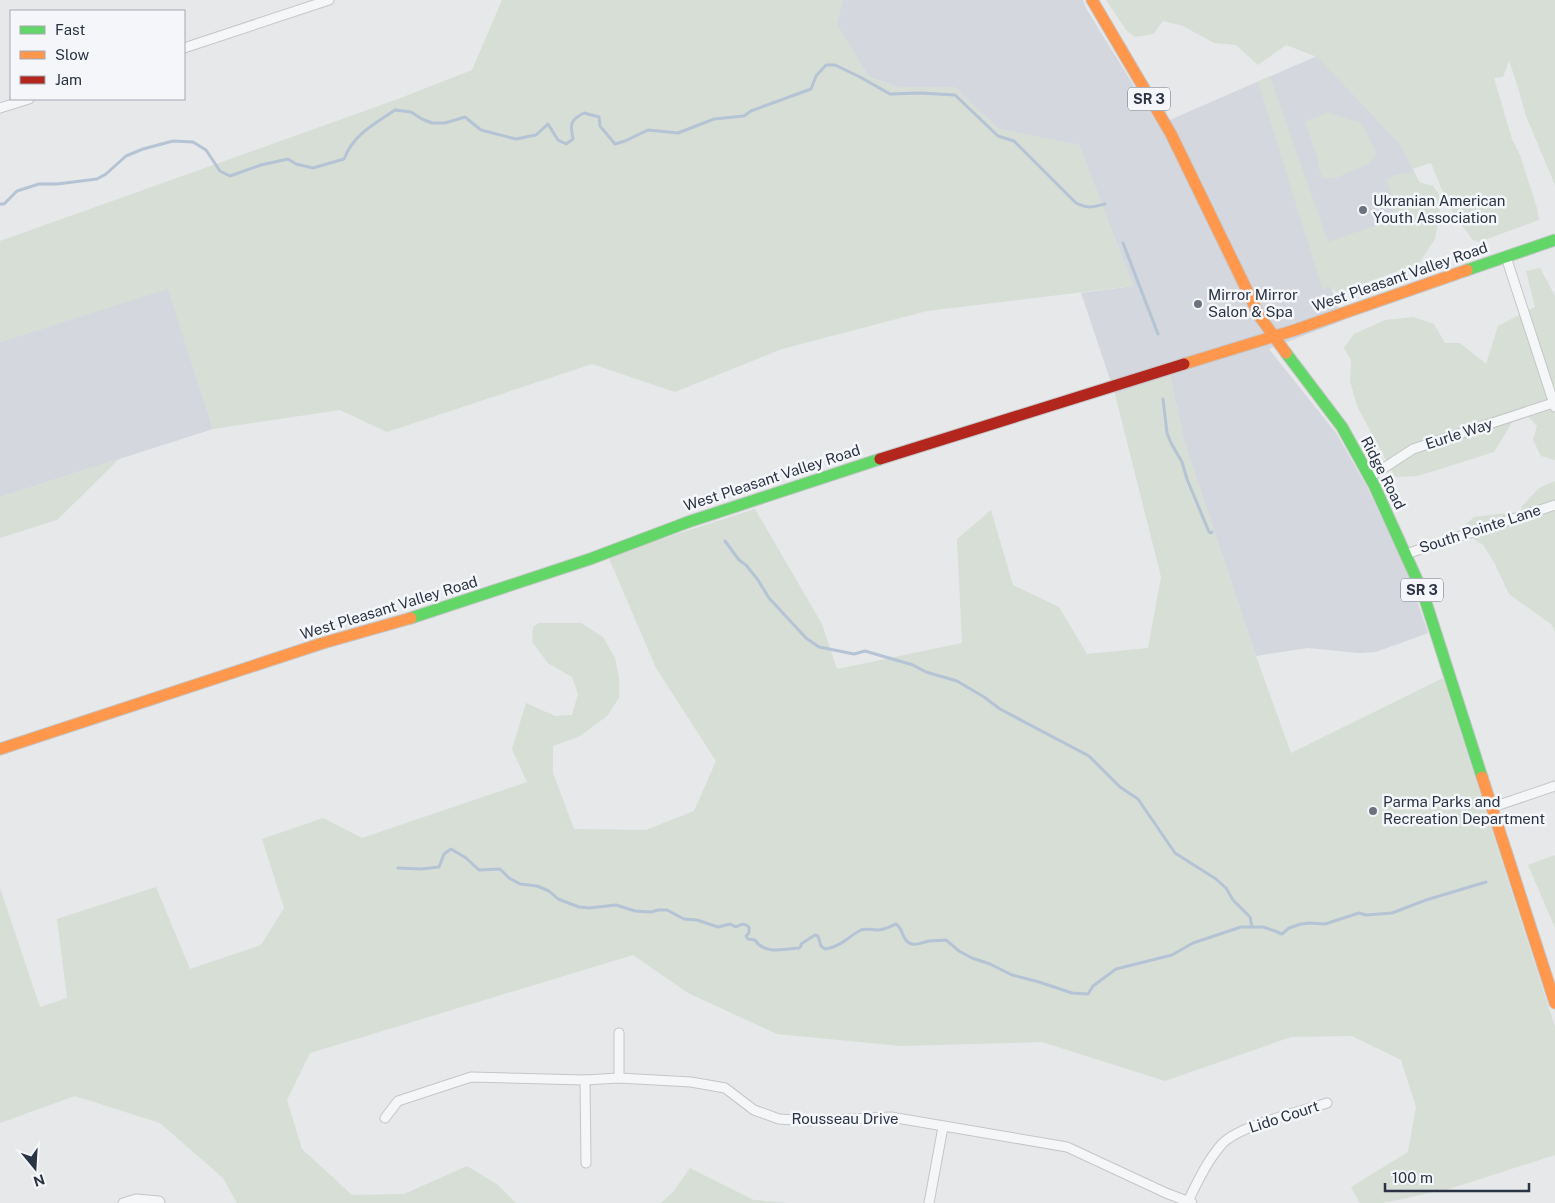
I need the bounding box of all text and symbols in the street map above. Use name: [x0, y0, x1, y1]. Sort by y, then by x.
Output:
legend: [10, 10, 185, 100]
text: Fast: [55, 21, 85, 38]
text: Slow: [55, 46, 90, 63]
text: Jam: [55, 71, 82, 88]
road number: SR 3: [1128, 88, 1170, 110]
place label: Ukranian American Youth Association: [1373, 192, 1505, 226]
marker: Ukranian American Youth Association: [1357, 204, 1369, 216]
street label: West Pleasant Valley Road: [1310, 238, 1490, 315]
place label: Mirror Mirror Salon & Spa: [1208, 286, 1298, 320]
marker: Mirror Mirror Salon & Spa: [1192, 298, 1204, 310]
street label: Eurle Way: [1423, 415, 1495, 452]
street label: Ridge Road: [1358, 434, 1409, 512]
street label: West Pleasant Valley Road: [682, 441, 862, 514]
street label: South Pointe Lane: [1417, 501, 1543, 556]
street label: West Pleasant Valley Road: [298, 572, 480, 643]
road number: SR 3: [1401, 578, 1443, 602]
place label: Parma Parks and Recreation Department: [1383, 793, 1545, 827]
marker: Parma Parks and Recreation Department: [1367, 805, 1379, 817]
street label: Lido Court: [1247, 1097, 1321, 1136]
street label: Rousseau Drive: [791, 1110, 899, 1127]
north arrow: [10, 1143, 60, 1193]
scale bar: [1385, 1160, 1529, 1192]
text: 100 m: [1392, 1169, 1433, 1186]
text: N: [31, 1171, 47, 1190]

